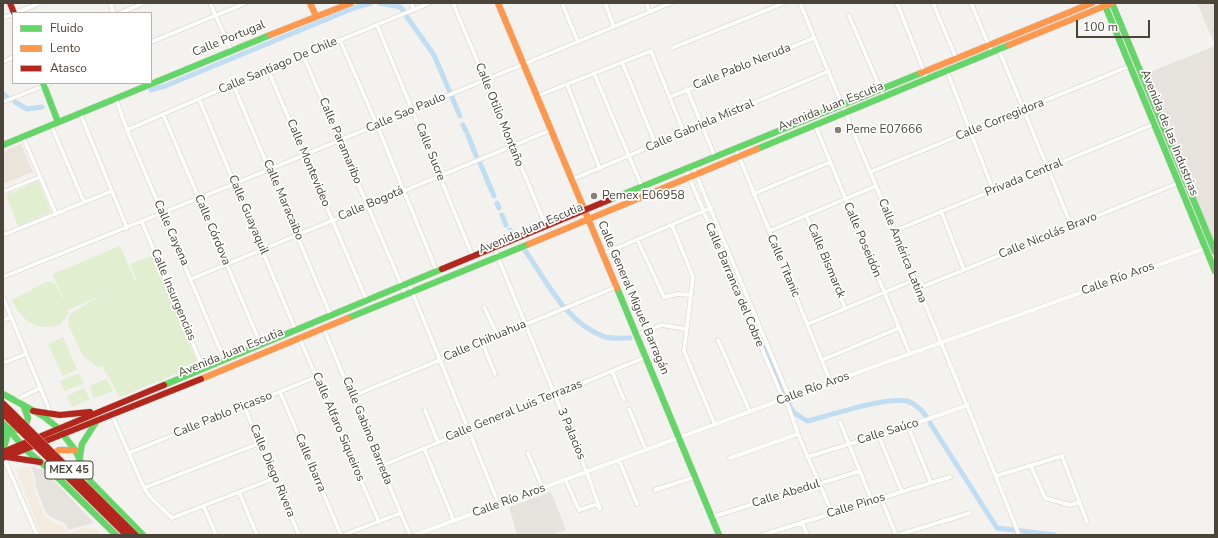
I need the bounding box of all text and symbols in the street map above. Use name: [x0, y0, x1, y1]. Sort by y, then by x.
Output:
legend: [12, 12, 152, 84]
scale bar: [1078, 12, 1152, 38]
street label: Calle Portugal: [190, 18, 268, 60]
text: 100 m: [1083, 19, 1118, 35]
text: Fluido: [50, 20, 83, 36]
street label: Calle Santiago De Chile: [217, 34, 339, 98]
text: Lento: [50, 40, 80, 56]
street label: Calle Pablo Neruda: [691, 41, 793, 93]
text: Atasco: [50, 60, 87, 76]
street label: Calle Otilio Montaño: [472, 61, 526, 169]
street label: Avenida de las Industrias: [1137, 68, 1201, 198]
street label: Avenida Juan Escutia: [776, 79, 886, 135]
street label: Calle Sao Paulo: [364, 90, 448, 136]
street label: Calle Paramaribo: [315, 96, 365, 186]
street label: Calle Corregidora: [954, 96, 1046, 144]
street label: Calle Gabriela Mistral: [644, 97, 756, 155]
street label: Calle Montevideo: [283, 117, 333, 209]
street label: Calle Sucre: [412, 121, 448, 183]
place label: Peme E07666: [846, 123, 922, 137]
marker: Peme E07666: [833, 125, 843, 135]
street label: Privada Central: [983, 156, 1065, 200]
street label: Calle Maracaibo: [260, 157, 306, 243]
street label: Calle Guayaquil: [225, 173, 271, 257]
street label: Calle Bogotá: [336, 184, 406, 224]
place label: Pemex E06958: [602, 189, 685, 203]
marker: Pemex E06958: [589, 191, 599, 201]
street label: Calle Córdova: [191, 193, 233, 267]
street label: Calle América Latina: [874, 197, 930, 305]
street label: Calle Cayena: [150, 198, 192, 268]
street label: Avenida Juan Escutia: [477, 200, 585, 258]
street label: Calle Poseidón: [840, 200, 884, 280]
street label: Calle Nicolás Bravo: [997, 210, 1099, 262]
street label: Calle General Miguel Barragán: [594, 219, 672, 377]
street label: Calle Barranca del Cobre: [701, 221, 767, 349]
street label: Calle Bismarck: [804, 221, 848, 301]
street label: Calle Titanic: [763, 233, 803, 299]
street label: Calle Insurgencias: [147, 247, 199, 343]
street label: Calle Río Aros: [1079, 259, 1157, 299]
street label: Calle Chihuahua: [442, 317, 528, 365]
street label: Avenida Juan Escutia: [176, 325, 286, 381]
street label: Calle Río Aros: [774, 369, 852, 409]
street label: Calle Alfaro Siqueiros: [309, 370, 367, 484]
street label: Calle Gabino Barreda: [339, 375, 395, 487]
street label: Calle General Luis Terrazas: [443, 377, 585, 445]
street label: Calle Pablo Picasso: [172, 389, 274, 441]
street label: 3 Palacios: [554, 406, 588, 462]
street label: Calle Saúco: [856, 416, 920, 448]
street label: Calle Diego Rivera: [246, 422, 298, 520]
street label: Calle Ibarra: [291, 432, 329, 494]
road number: MEX 45: [45, 461, 93, 479]
street label: Calle Abedul: [750, 477, 822, 511]
street label: Calle Río Aros: [470, 481, 548, 521]
street label: Calle Pinos: [825, 490, 887, 522]

